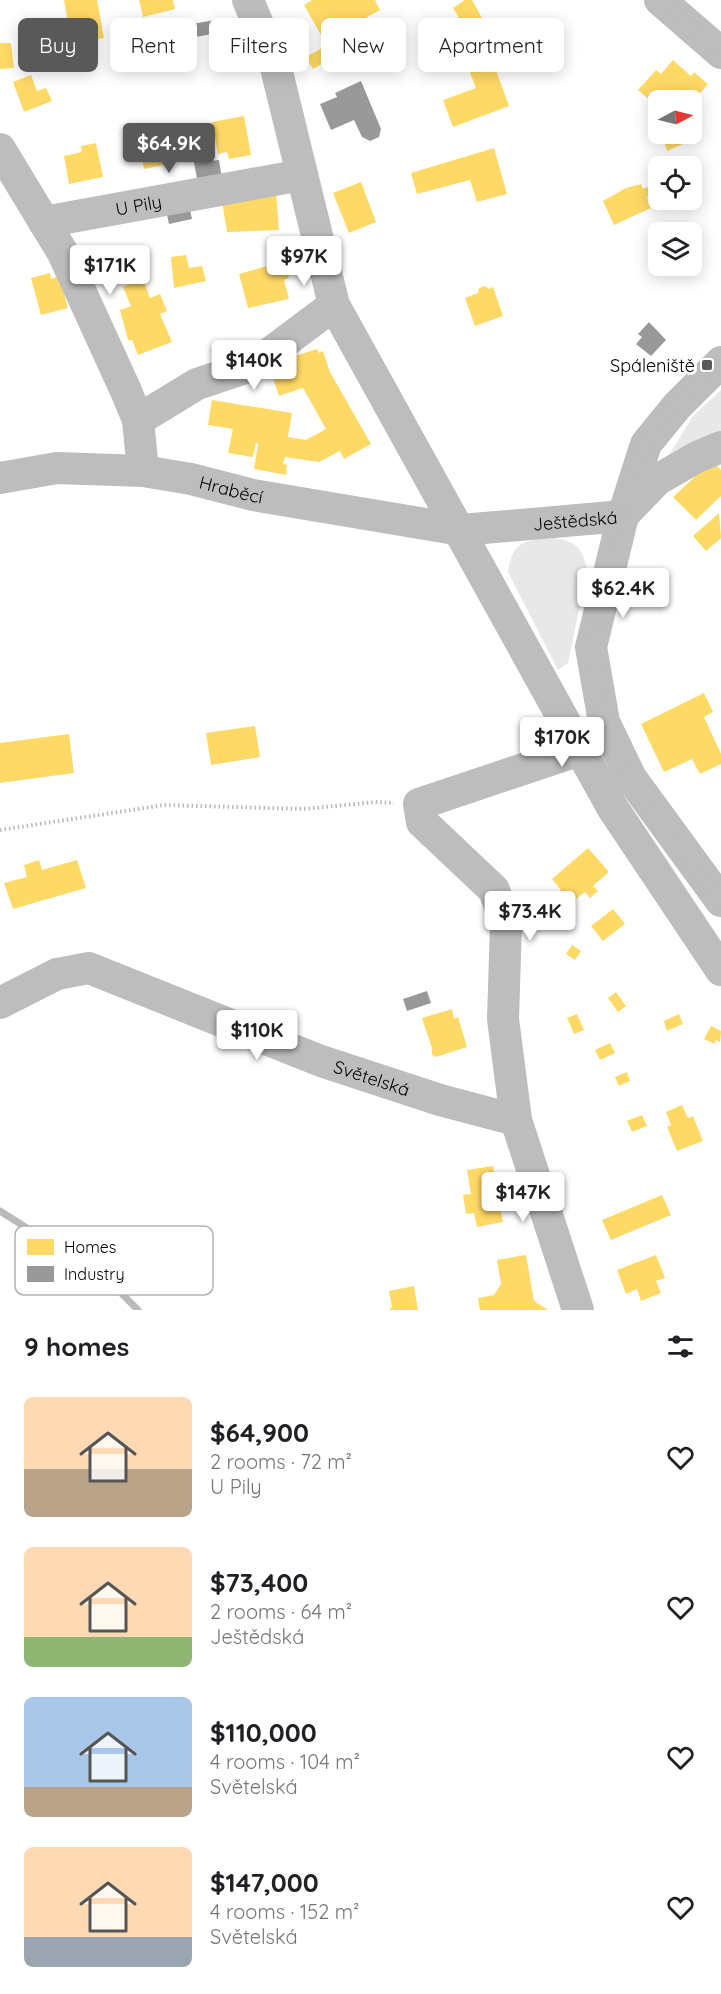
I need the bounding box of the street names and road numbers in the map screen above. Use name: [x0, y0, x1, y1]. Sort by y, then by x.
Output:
street label: U Pily: [114, 189, 163, 220]
street label: Hraběcí: [197, 470, 265, 508]
street label: Ještědská: [532, 505, 618, 535]
street label: Světelská: [331, 1054, 413, 1101]

